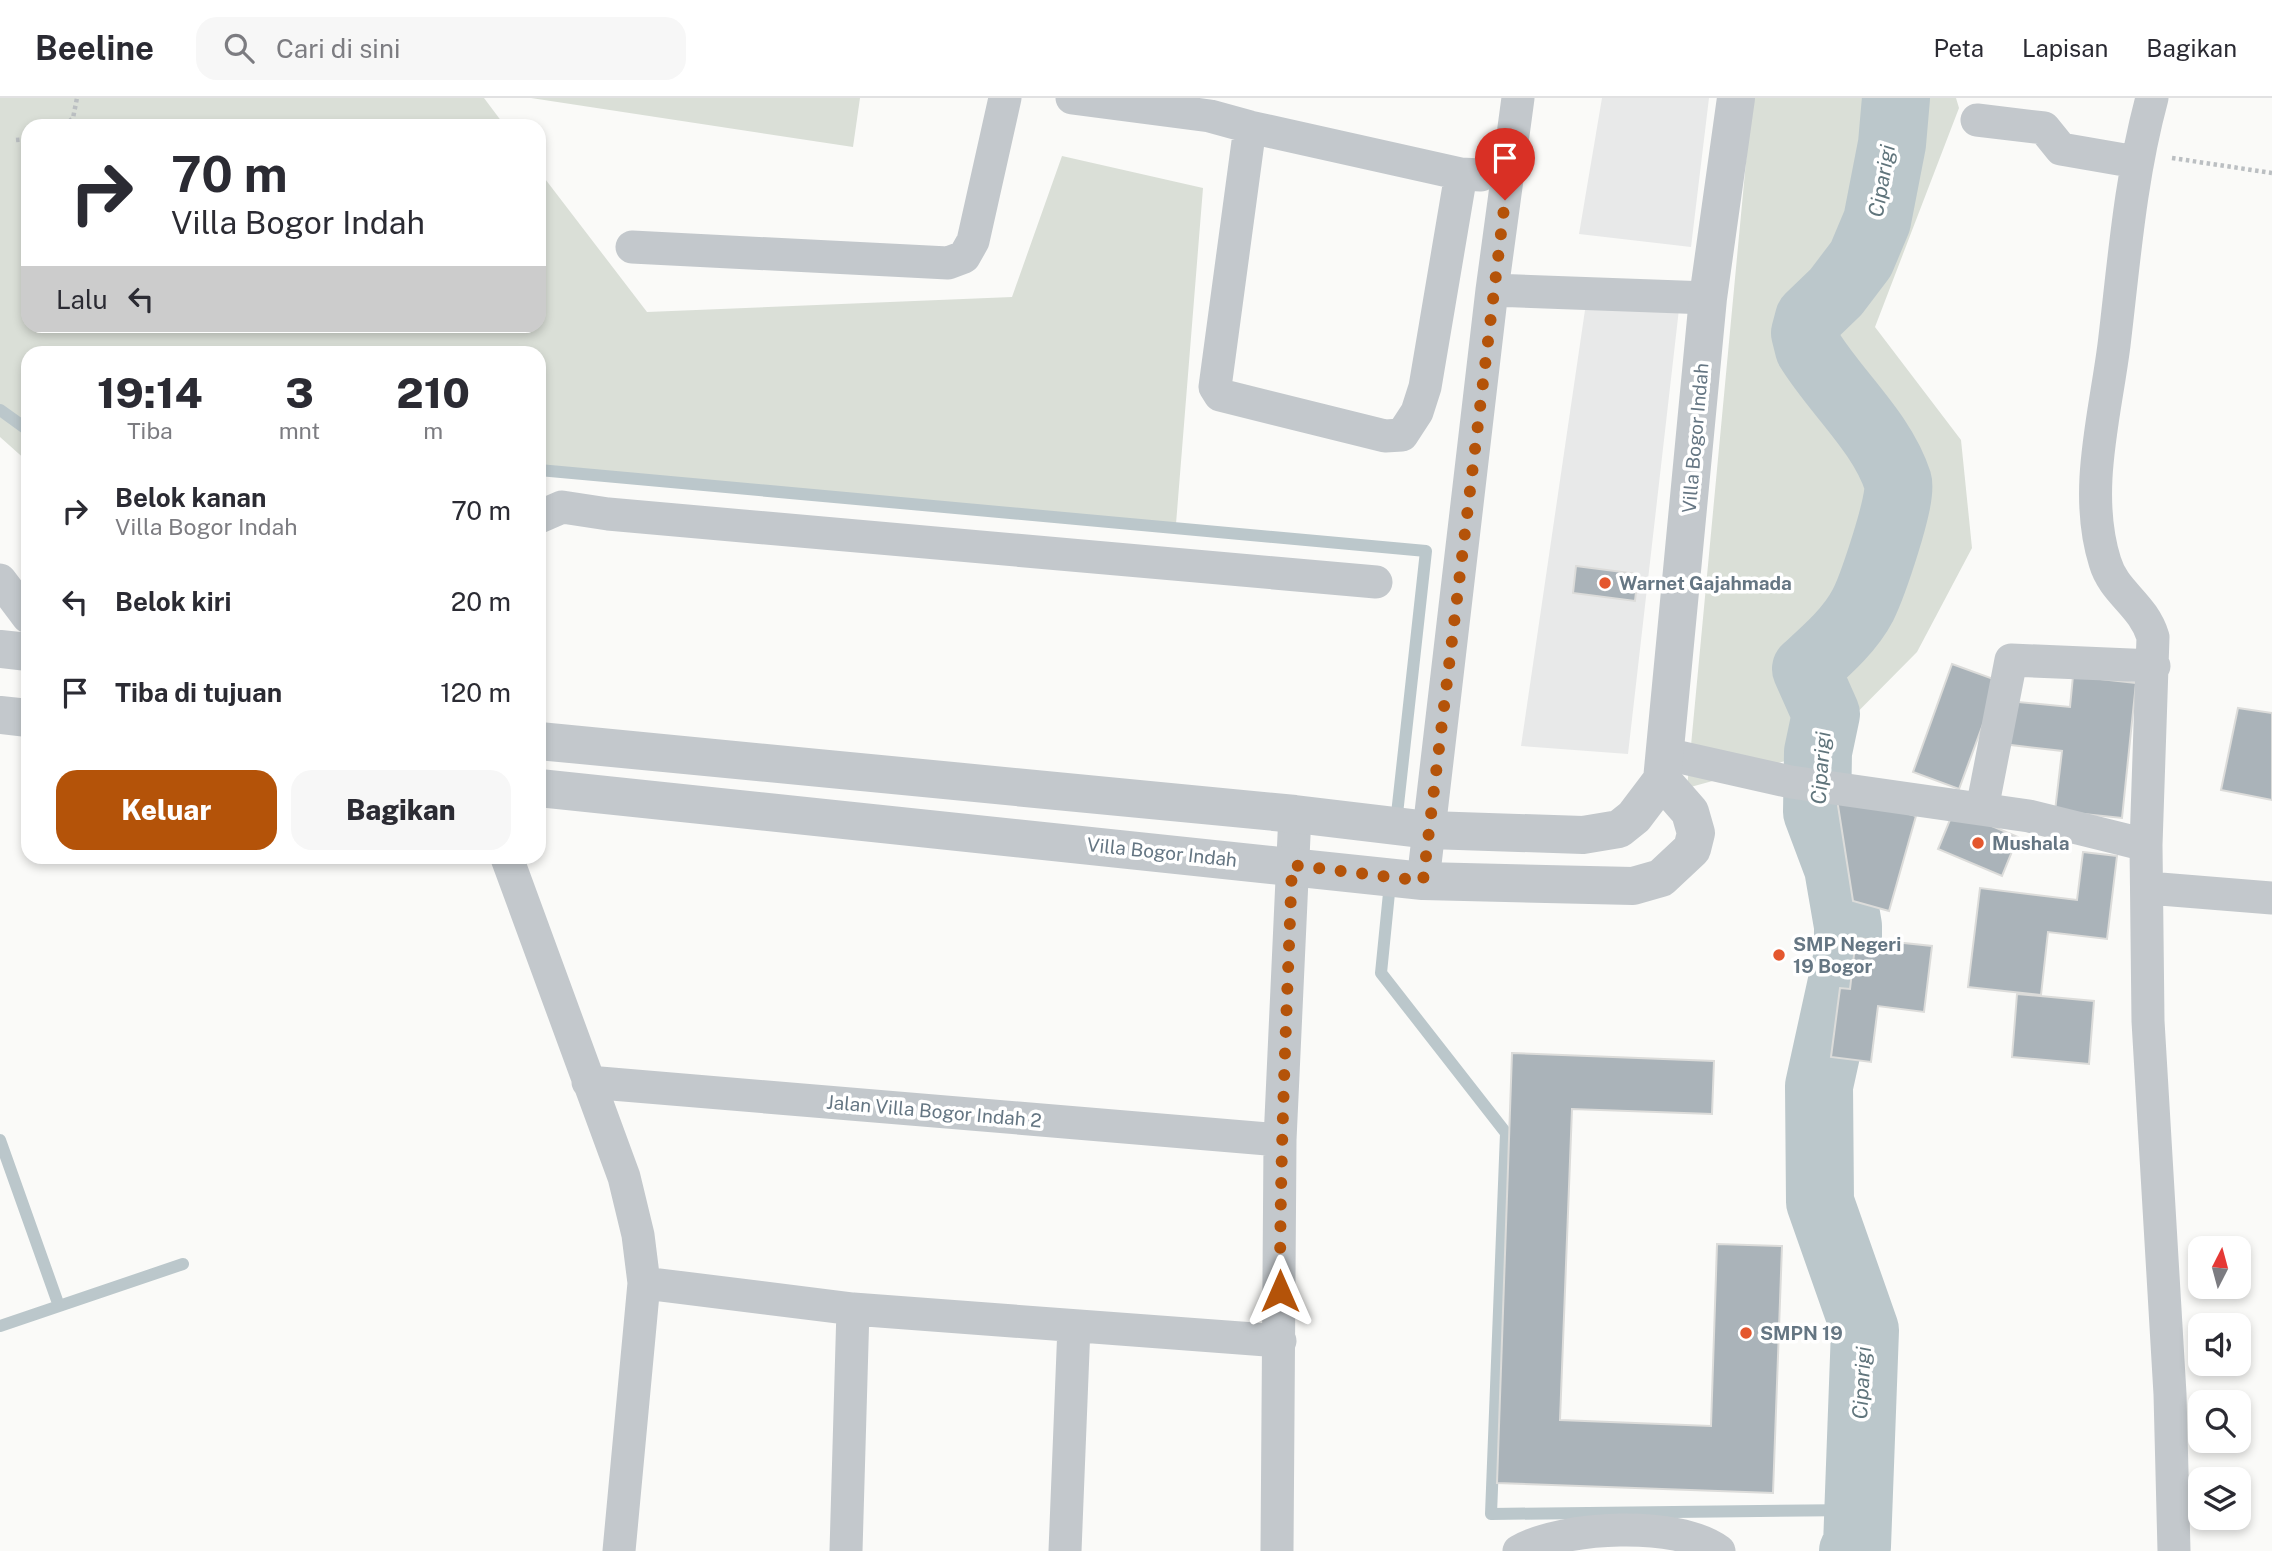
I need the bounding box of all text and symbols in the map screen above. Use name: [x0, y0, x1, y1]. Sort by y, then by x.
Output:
search box: [196, 17, 686, 80]
text: Beeline: [35, 29, 154, 67]
icon: search: [220, 29, 258, 67]
text: Cari di sini: [276, 33, 400, 64]
text: Peta: [1933, 34, 1984, 62]
text: Lapisan: [2022, 34, 2108, 62]
text: Bagikan: [2146, 34, 2237, 62]
pin: [1475, 128, 1535, 200]
icon: arrive: [1486, 139, 1524, 177]
water label: Ciparigi: [1863, 143, 1900, 219]
text: 70 m: [171, 145, 288, 203]
icon: right: [56, 147, 147, 238]
text: Villa Bogor Indah: [171, 204, 425, 241]
icon: left: [122, 280, 160, 318]
text: Lalu: [56, 284, 108, 315]
street label: Villa Bogor Indah: [1677, 362, 1713, 514]
text: 19:14: [97, 368, 203, 417]
text: 3: [285, 368, 314, 417]
text: 210: [396, 368, 470, 417]
text: Tiba: [127, 417, 173, 444]
text: mnt: [279, 417, 320, 444]
text: m: [423, 417, 443, 444]
text: Belok kanan: [115, 482, 266, 513]
icon: right: [56, 492, 94, 530]
text: 70 m: [451, 495, 511, 526]
text: Villa Bogor Indah: [115, 513, 298, 540]
place label: Warnet Gajahmada: [1619, 572, 1792, 594]
marker: Warnet Gajahmada: [1597, 575, 1613, 591]
icon: left: [56, 583, 94, 621]
text: Belok kiri: [115, 586, 231, 617]
text: 20 m: [451, 586, 511, 617]
icon: arrive: [56, 674, 94, 712]
text: Tiba di tujuan: [115, 677, 282, 708]
text: 120 m: [440, 677, 511, 708]
water label: Ciparigi: [1805, 731, 1836, 805]
button: Keluar: [56, 770, 277, 850]
button: Bagikan: [291, 770, 511, 850]
place label: Mushala: [1992, 832, 2070, 854]
street label: Villa Bogor Indah: [1086, 833, 1238, 871]
marker: Mushala: [1970, 835, 1986, 851]
place label: SMP Negeri 19 Bogor: [1793, 933, 1901, 977]
marker: SMP Negeri 19 Bogor: [1771, 947, 1787, 963]
street label: Jalan Villa Bogor Indah 2: [825, 1091, 1043, 1131]
north arrow: [2188, 1236, 2250, 1298]
map controls: [2188, 1236, 2251, 1530]
position arrow: [1243, 1254, 1317, 1328]
button: sound: [2188, 1313, 2251, 1376]
place label: SMPN 19: [1760, 1322, 1843, 1344]
marker: SMPN 19: [1738, 1325, 1754, 1341]
water label: Ciparigi: [1847, 1346, 1876, 1420]
button: search: [2188, 1390, 2251, 1453]
button: layers: [2188, 1467, 2251, 1530]

